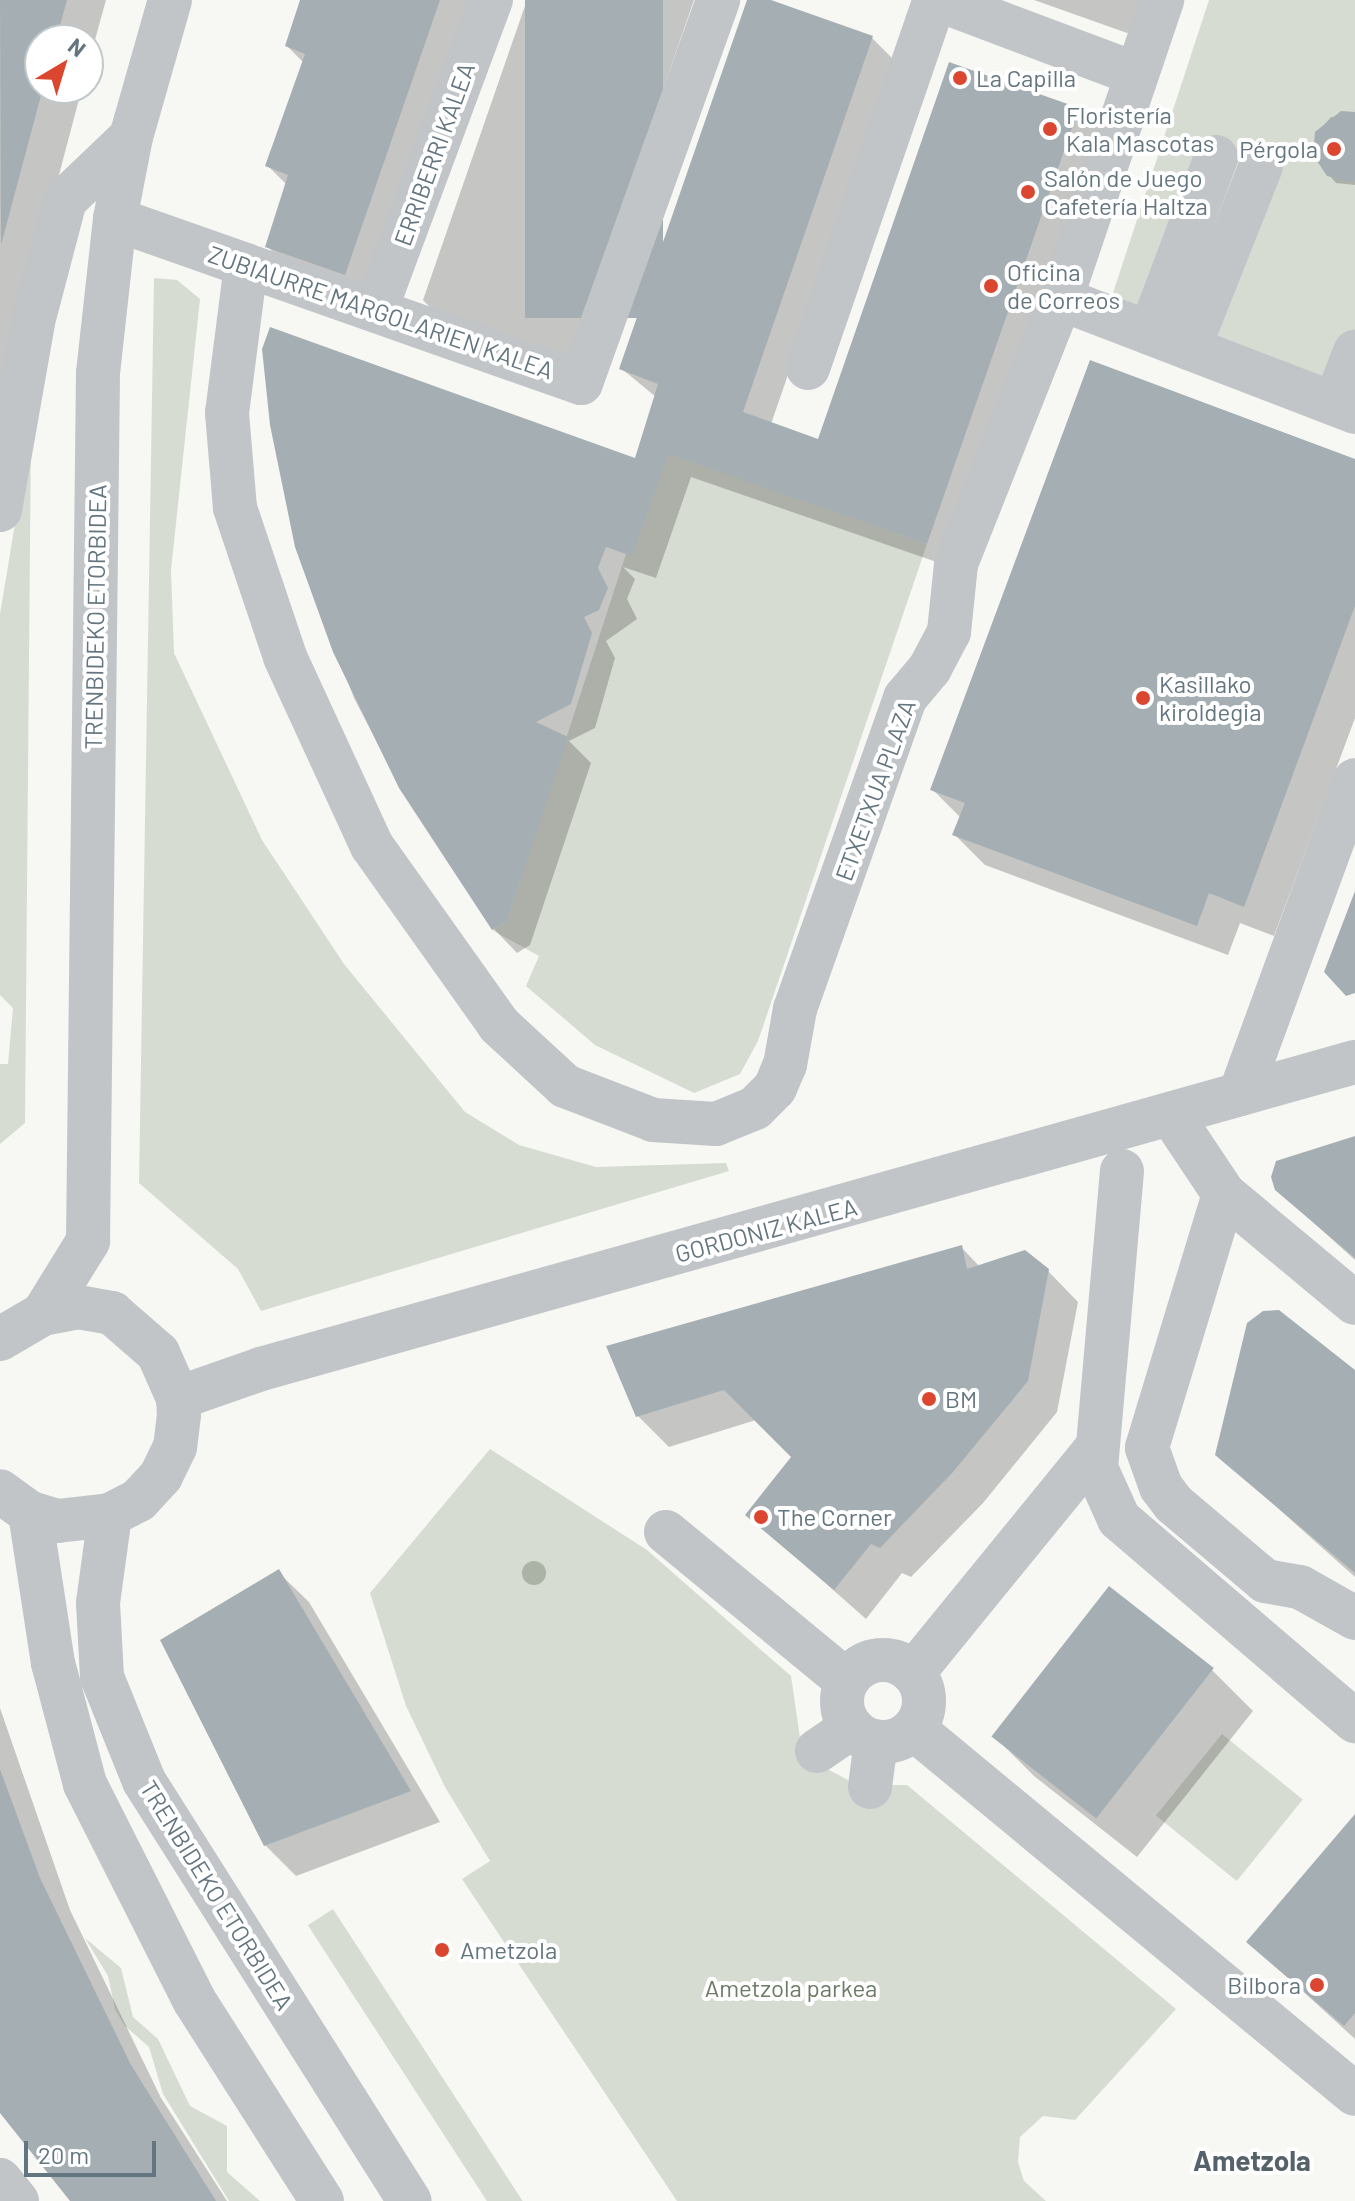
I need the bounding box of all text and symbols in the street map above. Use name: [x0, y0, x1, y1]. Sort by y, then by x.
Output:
north arrow: [24, 24, 104, 104]
text: N: [64, 32, 91, 61]
street label: ERRIBERRI KALEA: [388, 59, 480, 249]
place label: La Capilla: [976, 64, 1076, 92]
marker: La Capilla: [951, 69, 969, 87]
place label: Floristería Kala Mascotas: [1066, 101, 1214, 157]
marker: Floristería Kala Mascotas: [1041, 120, 1059, 138]
place label: Pérgola: [1239, 135, 1318, 163]
marker: Pérgola: [1325, 140, 1343, 158]
place label: Salón de Juego Cafetería Haltza: [1044, 164, 1208, 220]
marker: Salón de Juego Cafetería Haltza: [1019, 183, 1037, 201]
street label: ZUBIAURRE MARGOLARIEN KALEA: [205, 239, 557, 385]
place label: Oficina de Correos: [1007, 258, 1120, 314]
marker: Oficina de Correos: [982, 277, 1000, 295]
street label: TRENBIDEKO ETORBIDEA: [78, 484, 112, 750]
place label: Kasillako kiroldegia: [1159, 670, 1261, 726]
marker: Kasillako kiroldegia: [1134, 689, 1152, 707]
street label: ETXETXUA PLAZA: [829, 695, 921, 885]
street label: GORDONIZ KALEA: [672, 1192, 860, 1268]
place label: BM: [945, 1385, 977, 1413]
marker: BM: [920, 1390, 938, 1408]
place label: The Corner: [777, 1503, 892, 1531]
marker: The Corner: [752, 1508, 770, 1526]
street label: TRENBIDEKO ETORBIDEA: [134, 1775, 300, 2015]
place label: Ametzola: [460, 1936, 557, 1964]
marker: Ametzola: [431, 1939, 453, 1961]
place label: Bilbora: [1227, 1971, 1301, 1999]
park label: Ametzola parkea: [705, 1974, 877, 2002]
marker: Bilbora: [1308, 1976, 1326, 1994]
scale bar: [28, 2125, 160, 2175]
text: 20 m: [38, 2140, 89, 2169]
district label: Ametzola: [1193, 2143, 1311, 2177]

